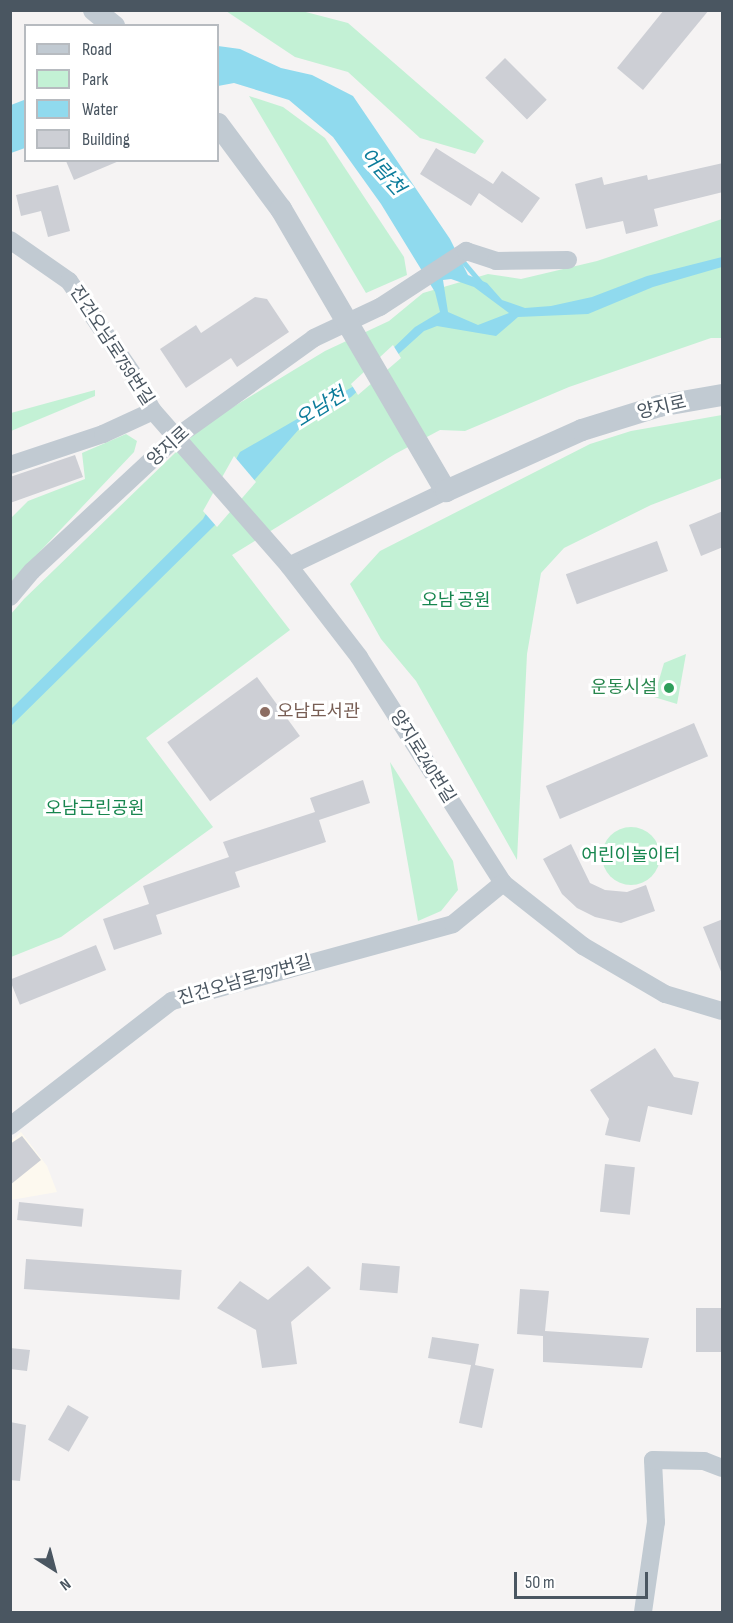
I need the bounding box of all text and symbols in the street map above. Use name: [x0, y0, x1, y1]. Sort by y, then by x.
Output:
legend: [24, 24, 219, 162]
text: Road: [82, 39, 112, 60]
text: Park: [82, 69, 108, 90]
text: Water: [82, 99, 118, 120]
text: Building: [82, 129, 130, 150]
water label: 어람천: [355, 143, 409, 201]
street label: 진건오남로759번길: [64, 282, 158, 410]
water label: 오남천: [291, 383, 351, 433]
street label: 양지로: [635, 392, 689, 424]
street label: 양지로: [143, 422, 195, 472]
park label: 오남 공원: [421, 590, 491, 612]
place label: 운동시설: [591, 677, 657, 699]
marker: 운동시설: [662, 681, 676, 695]
place label: 오남도서관: [277, 701, 360, 723]
marker: 오남도서관: [258, 705, 272, 719]
street label: 양지로240번길: [385, 706, 459, 808]
park label: 오남근린공원: [45, 798, 145, 820]
park label: 어린이놀이터: [581, 845, 681, 867]
street label: 진건오남로797번길: [176, 952, 314, 1010]
north arrow: [24, 1539, 84, 1599]
scale bar: [517, 1560, 650, 1598]
text: 50 m: [525, 1572, 555, 1593]
text: N: [56, 1574, 74, 1594]

